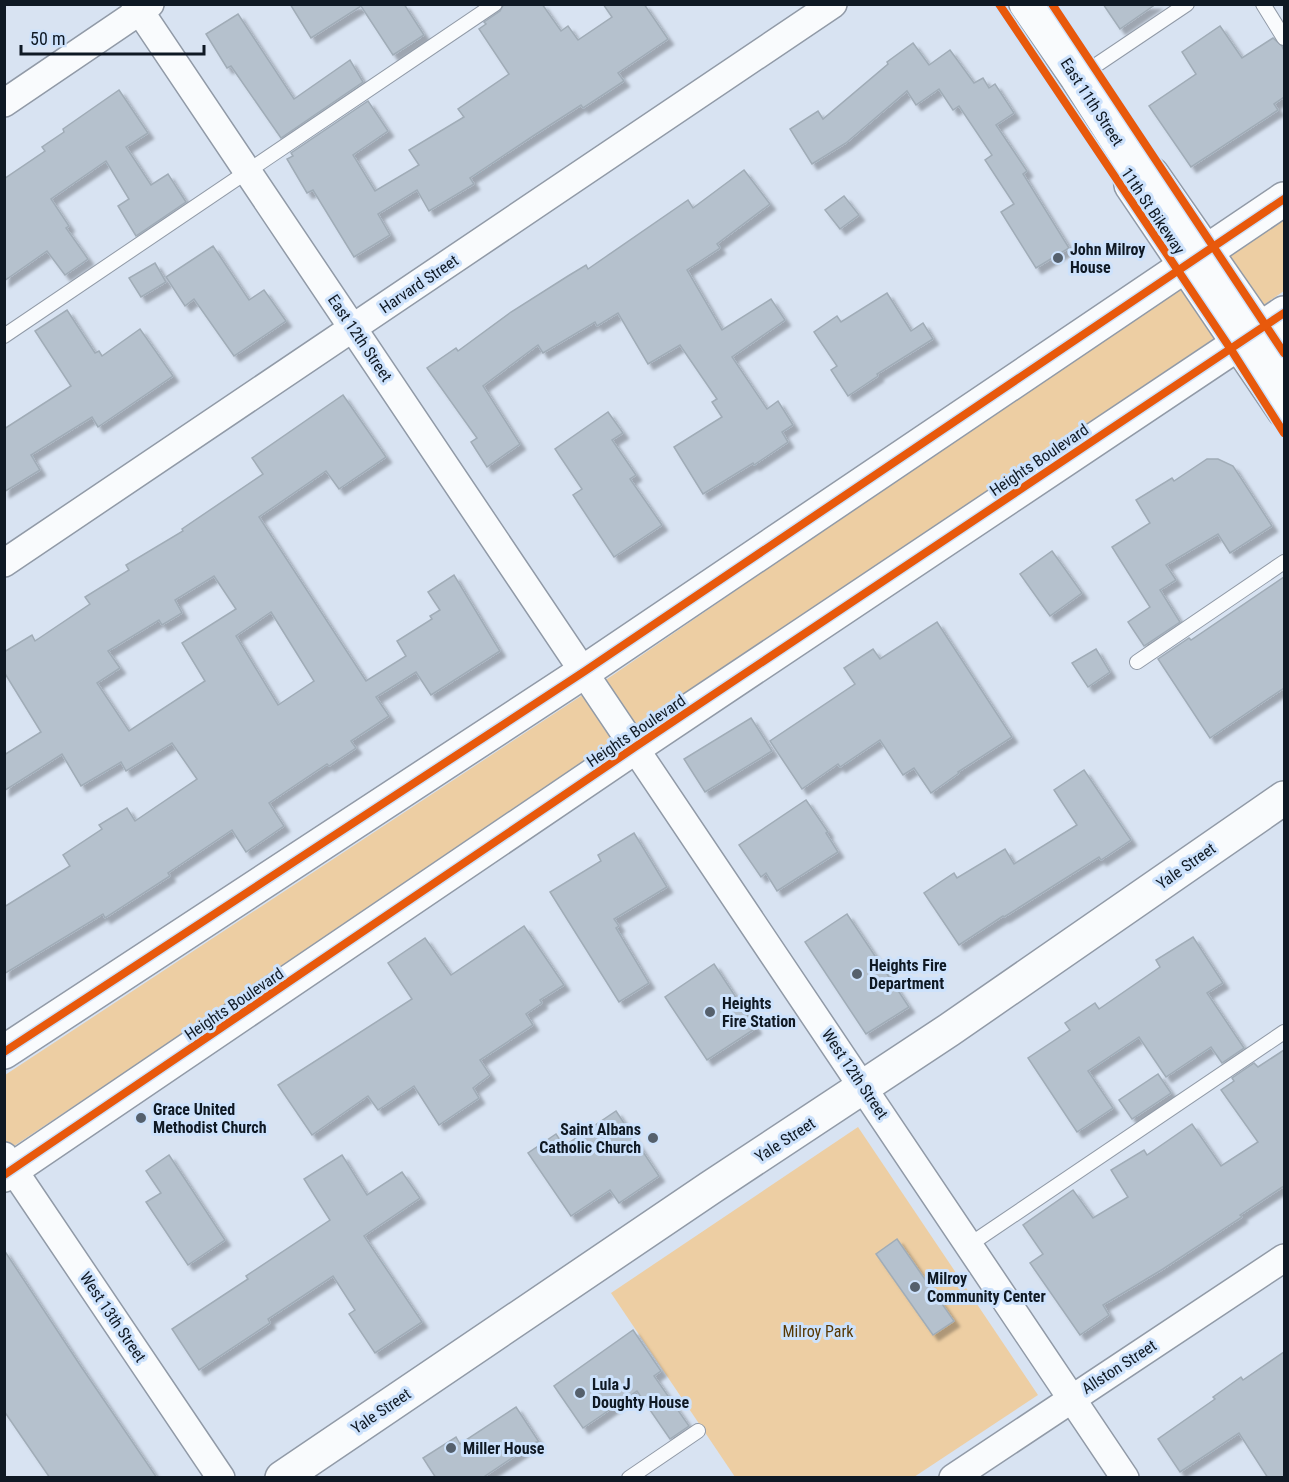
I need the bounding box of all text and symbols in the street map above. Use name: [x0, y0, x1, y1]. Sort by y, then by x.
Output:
scale bar: [21, 18, 204, 56]
text: 50 m: [30, 28, 65, 49]
street label: East 11th Street: [1057, 55, 1128, 150]
street label: 11th St Bikeway: [1117, 164, 1189, 258]
place label: John Milroy House: [1070, 240, 1145, 277]
street label: Harvard Street: [376, 251, 462, 317]
marker: John Milroy House: [1051, 251, 1065, 265]
street label: East 12th Street: [324, 291, 396, 385]
street label: Heights Boulevard: [986, 420, 1092, 500]
street label: Heights Boulevard: [583, 691, 689, 771]
street label: Yale Street: [1153, 839, 1219, 893]
place label: Heights Fire Department: [869, 956, 947, 993]
street label: Heights Boulevard: [181, 964, 287, 1044]
marker: Heights Fire Department: [850, 967, 864, 981]
place label: Heights Fire Station: [722, 994, 796, 1031]
marker: Heights Fire Station: [703, 1005, 717, 1019]
street label: West 12th Street: [818, 1025, 892, 1123]
place label: Grace United Methodist Church: [153, 1100, 267, 1137]
marker: Grace United Methodist Church: [134, 1111, 148, 1125]
street label: Yale Street: [751, 1113, 819, 1166]
place label: Saint Albans Catholic Church: [539, 1120, 641, 1157]
marker: Saint Albans Catholic Church: [646, 1131, 660, 1145]
street label: West 13th Street: [76, 1268, 150, 1366]
place label: Milroy Community Center: [927, 1269, 1046, 1306]
marker: Milroy Community Center: [908, 1280, 922, 1294]
park label: Milroy Park: [783, 1322, 854, 1341]
street label: Allston Street: [1078, 1336, 1160, 1398]
place label: Lula J Doughty House: [592, 1375, 689, 1412]
street label: Yale Street: [348, 1384, 415, 1438]
marker: Lula J Doughty House: [573, 1386, 587, 1400]
place label: Miller House: [463, 1439, 545, 1458]
marker: Miller House: [444, 1441, 458, 1455]

